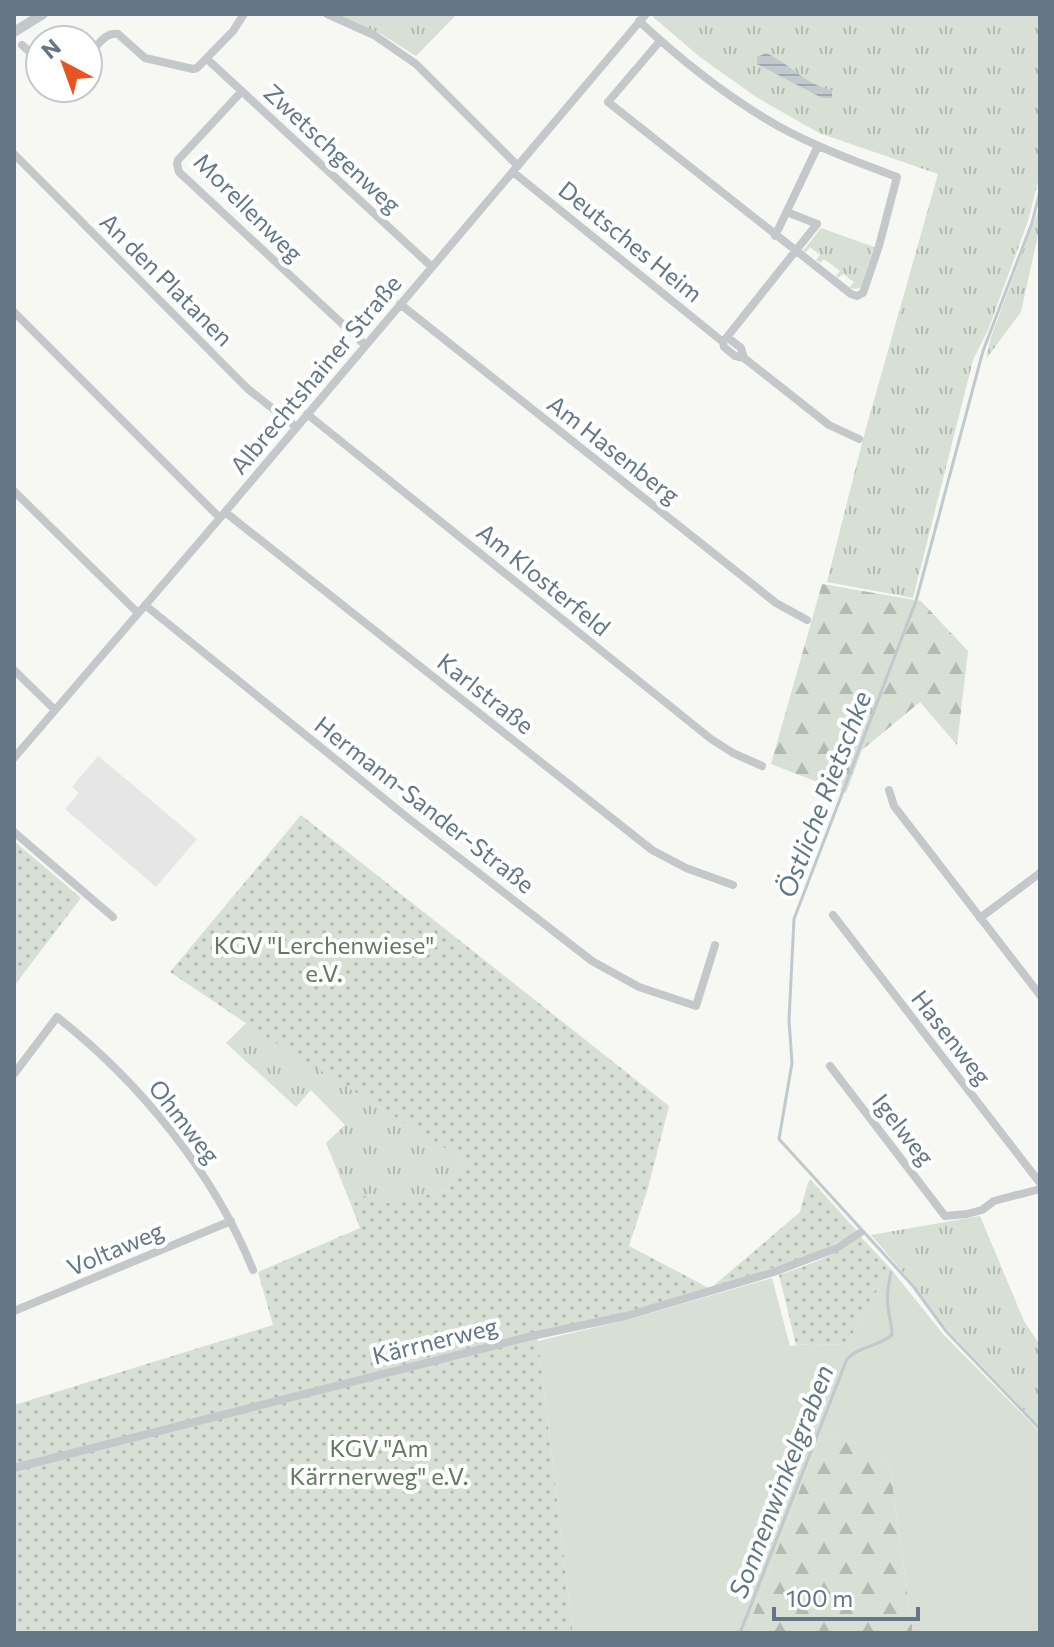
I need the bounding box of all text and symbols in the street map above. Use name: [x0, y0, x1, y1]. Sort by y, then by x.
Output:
north arrow: [24, 24, 104, 104]
text: N: [35, 33, 66, 64]
street label: Zwetschgenweg: [259, 77, 407, 219]
street label: Morellenweg: [189, 147, 309, 267]
street label: Deutsches Heim: [553, 174, 709, 308]
street label: An den Platanen: [95, 207, 239, 351]
street label: Albrechtshainer Straße: [223, 269, 407, 479]
street label: Am Hasenberg: [542, 388, 686, 510]
street label: Am Klosterfeld: [472, 517, 616, 641]
street label: Karlstraße: [432, 646, 540, 740]
water label: Östliche Rietschke: [769, 686, 877, 902]
street label: Hermann-Sander-Straße: [309, 709, 541, 899]
park label: KGV "Lerchenwiese" e.V.: [214, 930, 434, 987]
street label: Hasenweg: [906, 984, 998, 1090]
street label: Ohmweg: [143, 1073, 227, 1169]
street label: Igelweg: [867, 1087, 941, 1171]
street label: Voltaweg: [62, 1215, 168, 1281]
street label: Kärrnerweg: [369, 1310, 501, 1370]
water label: Sonnenwinkelgraben: [721, 1360, 839, 1602]
park label: KGV "Am Kärrnerweg" e.V.: [289, 1433, 469, 1490]
scale bar: [774, 1571, 918, 1621]
text: 100 m: [786, 1583, 853, 1612]

